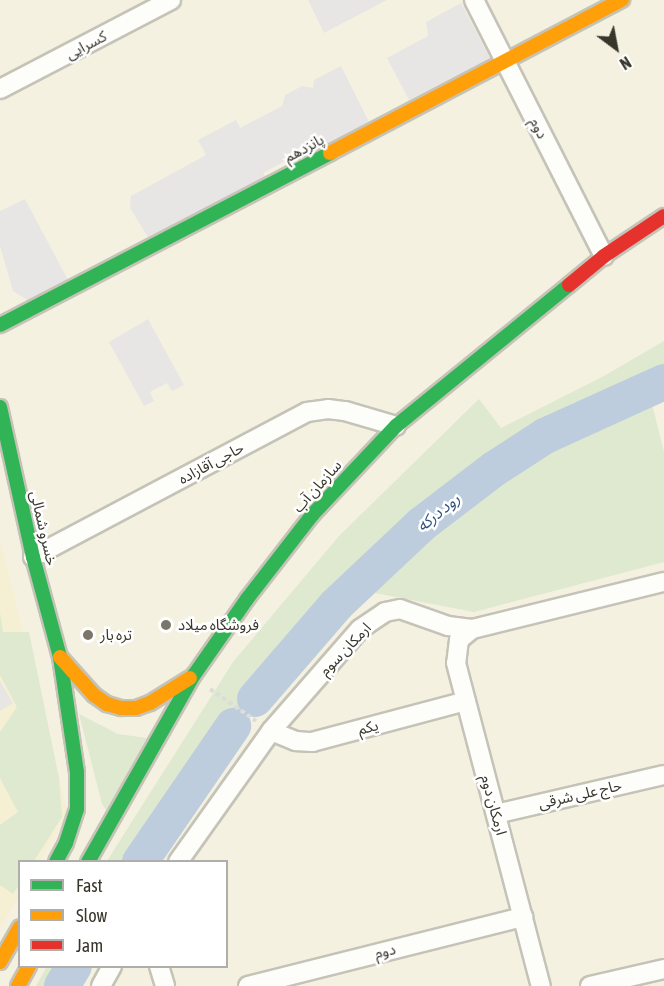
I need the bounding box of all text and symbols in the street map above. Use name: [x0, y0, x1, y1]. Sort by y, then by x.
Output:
north arrow: [586, 18, 646, 78]
street label: کسرایی: [63, 27, 109, 63]
text: N: [617, 53, 634, 73]
street label: دوم: [526, 115, 552, 141]
street label: پانزدهم: [281, 130, 327, 166]
street label: حاجی آقازاده: [175, 438, 247, 488]
street label: سازمان آب: [289, 456, 345, 516]
street label: خسرو شمالی: [27, 489, 61, 567]
water label: رود درکه: [412, 489, 464, 535]
place label: فروشگاه میلاد: [178, 616, 259, 634]
marker: فروشگاه میلاد: [159, 618, 173, 632]
street label: ارمکان سوم: [315, 619, 375, 679]
place label: تره بار: [100, 626, 132, 644]
marker: تره بار: [81, 628, 95, 642]
street label: یکم: [356, 716, 380, 738]
street label: ارمکان دوم: [477, 773, 511, 837]
street label: حاج علی شرقی: [537, 776, 623, 812]
legend: [18, 860, 228, 968]
text: Fast: [76, 875, 103, 896]
text: Slow: [76, 905, 107, 926]
text: Jam: [76, 935, 103, 956]
street label: دوم: [373, 940, 397, 962]

